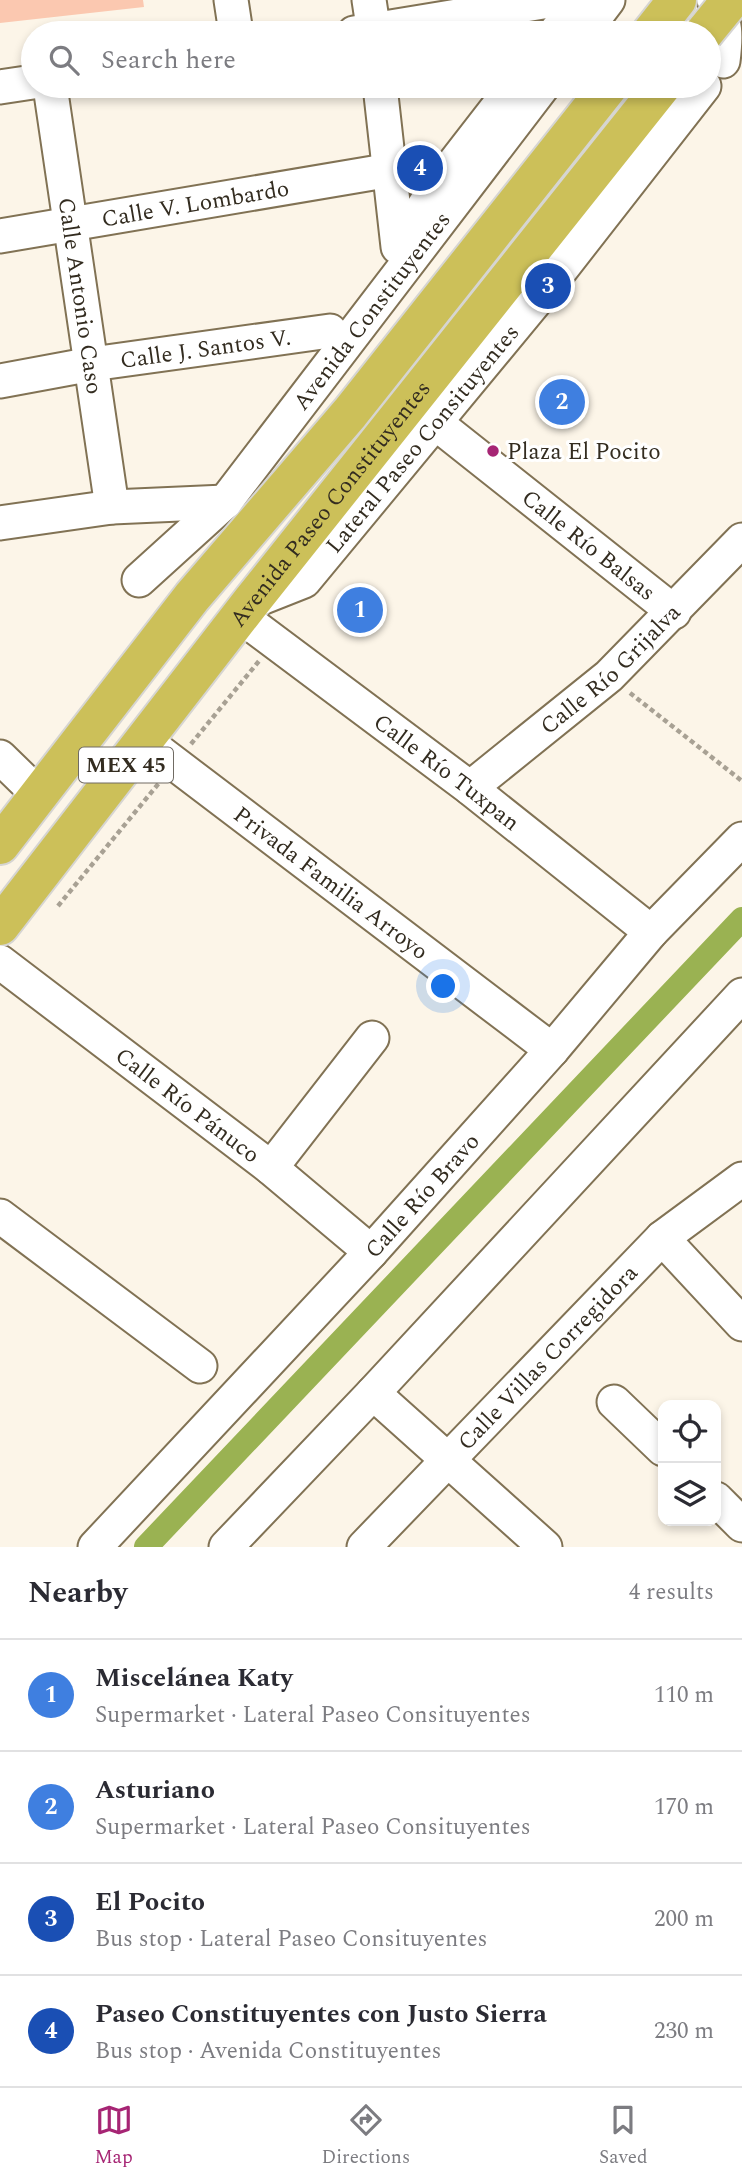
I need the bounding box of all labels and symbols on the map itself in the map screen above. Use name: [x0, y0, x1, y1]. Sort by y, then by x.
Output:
pin: 4: [397, 142, 443, 194]
street label: Calle V. Lombardo: [99, 171, 292, 238]
street label: Calle Antonio Caso: [48, 195, 111, 397]
street label: Avenida Constituyentes: [285, 205, 460, 418]
pin: 3: [525, 260, 571, 312]
street label: Lateral Paseo Consituyentes: [318, 317, 528, 562]
street label: Calle J. Santos V.: [118, 321, 293, 379]
street label: Avenida Paseo Constituyentes: [222, 373, 440, 635]
pin: 2: [539, 376, 585, 428]
place label: Plaza El Pocito: [507, 435, 661, 470]
marker: Plaza El Pocito: [485, 443, 501, 459]
street label: Calle Río Balsas: [513, 481, 663, 610]
pin: 1: [337, 584, 383, 636]
street label: Calle Río Grijalva: [533, 596, 689, 744]
street label: Calle Río Tuxpan: [365, 706, 527, 840]
road number: MEX 45: [79, 748, 173, 782]
street label: Privada Familia Arroyo: [225, 798, 435, 969]
your location: [426, 969, 460, 1003]
street label: Calle Río Pánuco: [107, 1039, 267, 1173]
street label: Calle Río Bravo: [357, 1126, 489, 1267]
street label: Calle Villas Corregidora: [450, 1257, 647, 1459]

